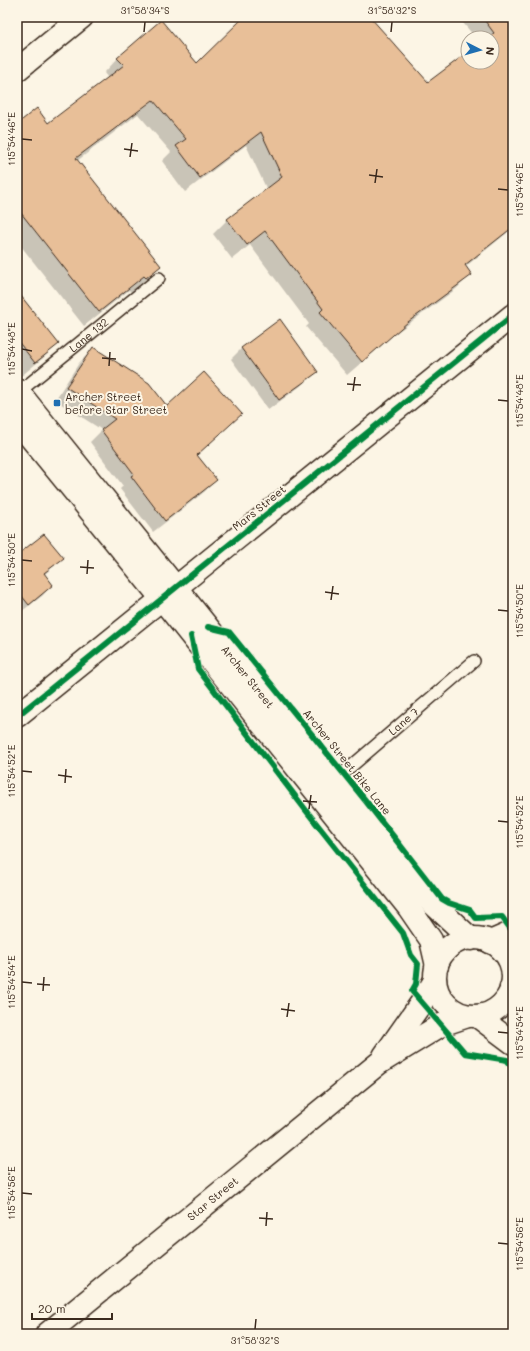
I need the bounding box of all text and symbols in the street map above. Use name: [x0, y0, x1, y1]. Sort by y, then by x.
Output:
text: 31°58'34"S: [120, 3, 170, 17]
text: 31°58'32"S: [368, 3, 417, 17]
north arrow: [460, 30, 500, 70]
text: N: [483, 46, 498, 56]
text: 115°54'46"E: [4, 112, 18, 166]
text: 115°54'46"E: [512, 163, 526, 217]
street label: Lane 132: [66, 314, 111, 355]
text: 115°54'48"E: [4, 322, 18, 376]
text: 115°54'48"E: [512, 374, 526, 428]
place label: Archer Street before Star Street: [65, 389, 168, 417]
marker: Archer Street before Star Street: [52, 398, 62, 408]
street label: Mars Street: [229, 481, 289, 534]
text: 115°54'50"E: [4, 533, 18, 587]
text: 115°54'50"E: [512, 584, 526, 638]
street label: Archer Street: [218, 642, 278, 711]
street label: Lane 7: [385, 704, 422, 738]
street label: Archer Street Bike Lane: [300, 706, 395, 818]
text: 115°54'52"E: [4, 744, 18, 798]
text: 115°54'52"E: [512, 795, 526, 849]
text: 115°54'54"E: [4, 955, 18, 1009]
text: 115°54'54"E: [512, 1006, 526, 1060]
text: 115°54'56"E: [4, 1166, 18, 1220]
street label: Star Street: [184, 1173, 241, 1224]
text: 115°54'56"E: [512, 1217, 526, 1271]
scale bar: [32, 1295, 112, 1321]
text: 20 m: [38, 1300, 66, 1316]
text: 31°58'32"S: [231, 1333, 280, 1347]

